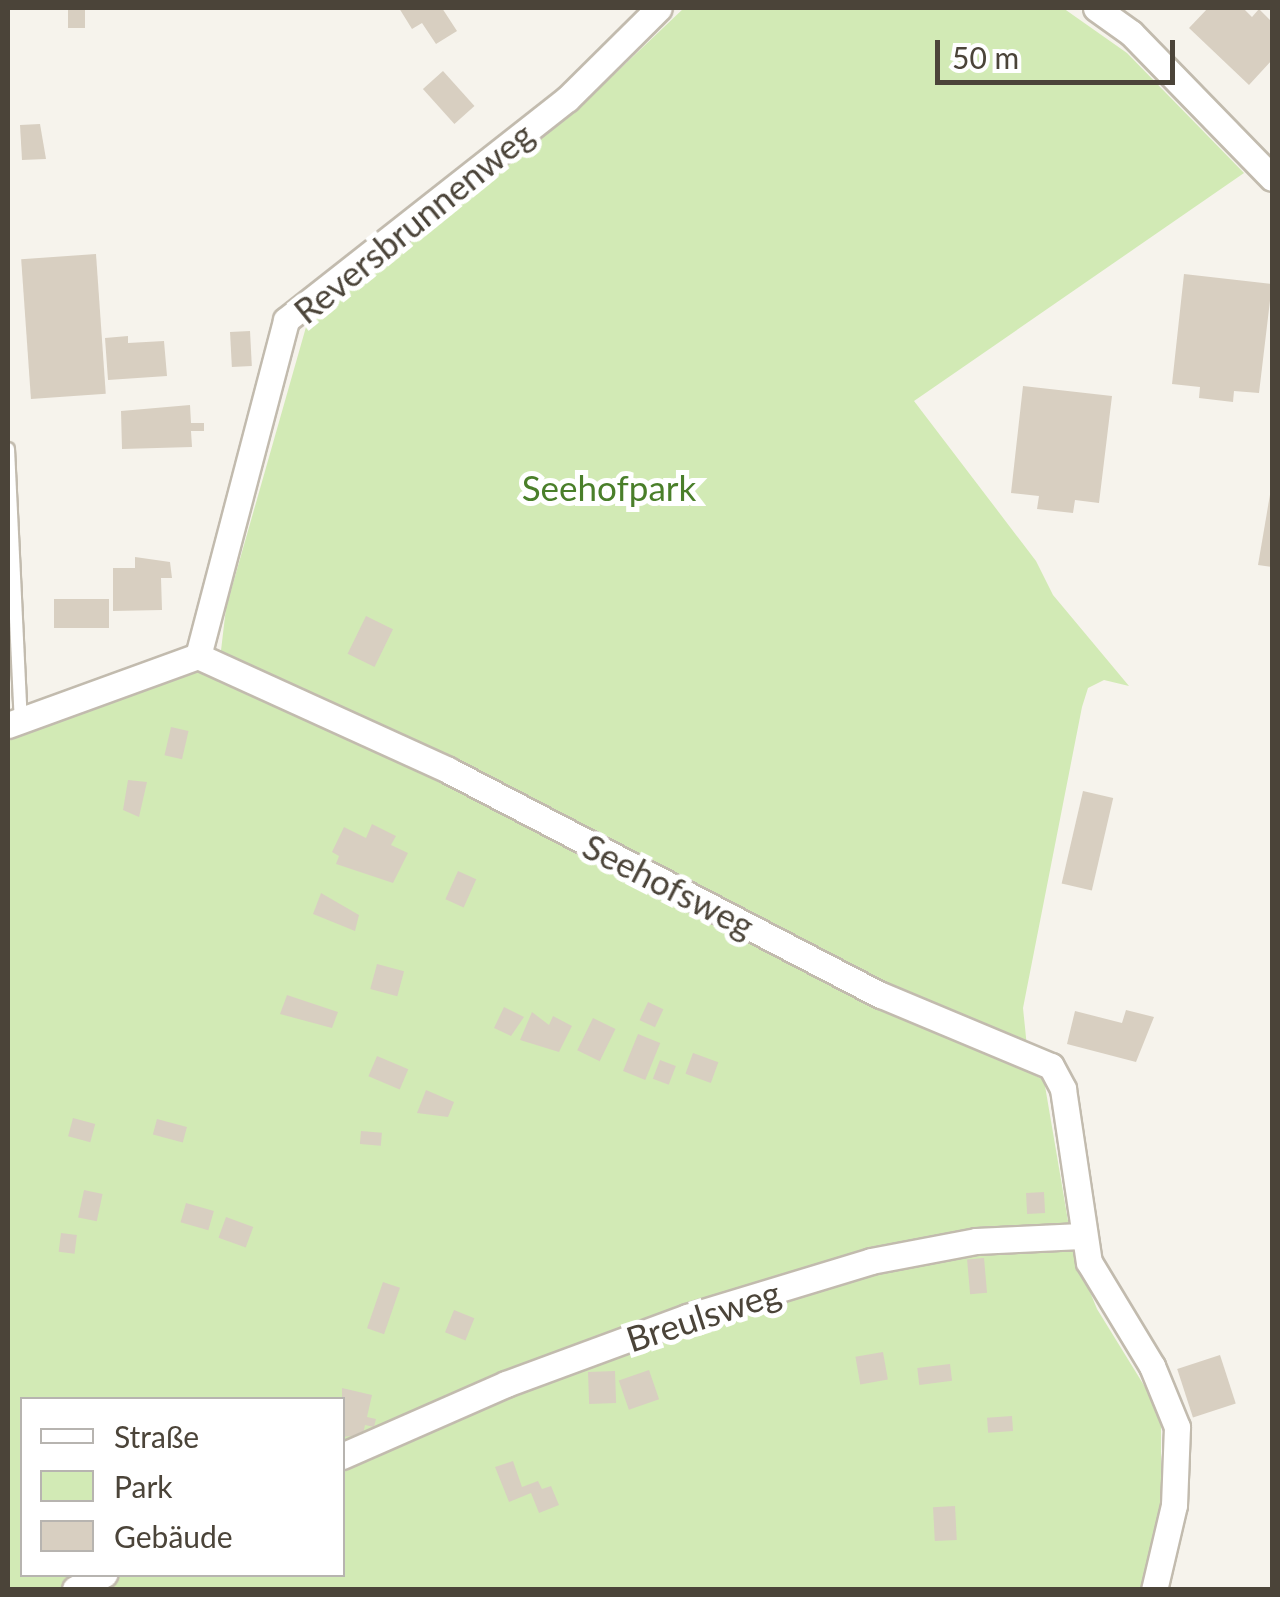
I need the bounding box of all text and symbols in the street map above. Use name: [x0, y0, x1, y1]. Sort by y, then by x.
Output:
scale bar: [940, 20, 1180, 82]
text: 50 m: [952, 39, 1019, 75]
street label: Reversbrunnenweg: [285, 113, 541, 331]
park label: Seehofpark: [522, 466, 696, 508]
street label: Seehofsweg: [577, 824, 761, 946]
street label: Breulsweg: [621, 1270, 785, 1360]
legend: [20, 1397, 345, 1577]
text: Straße: [114, 1418, 199, 1454]
text: Park: [114, 1468, 173, 1504]
text: Gebäude: [114, 1518, 233, 1554]

